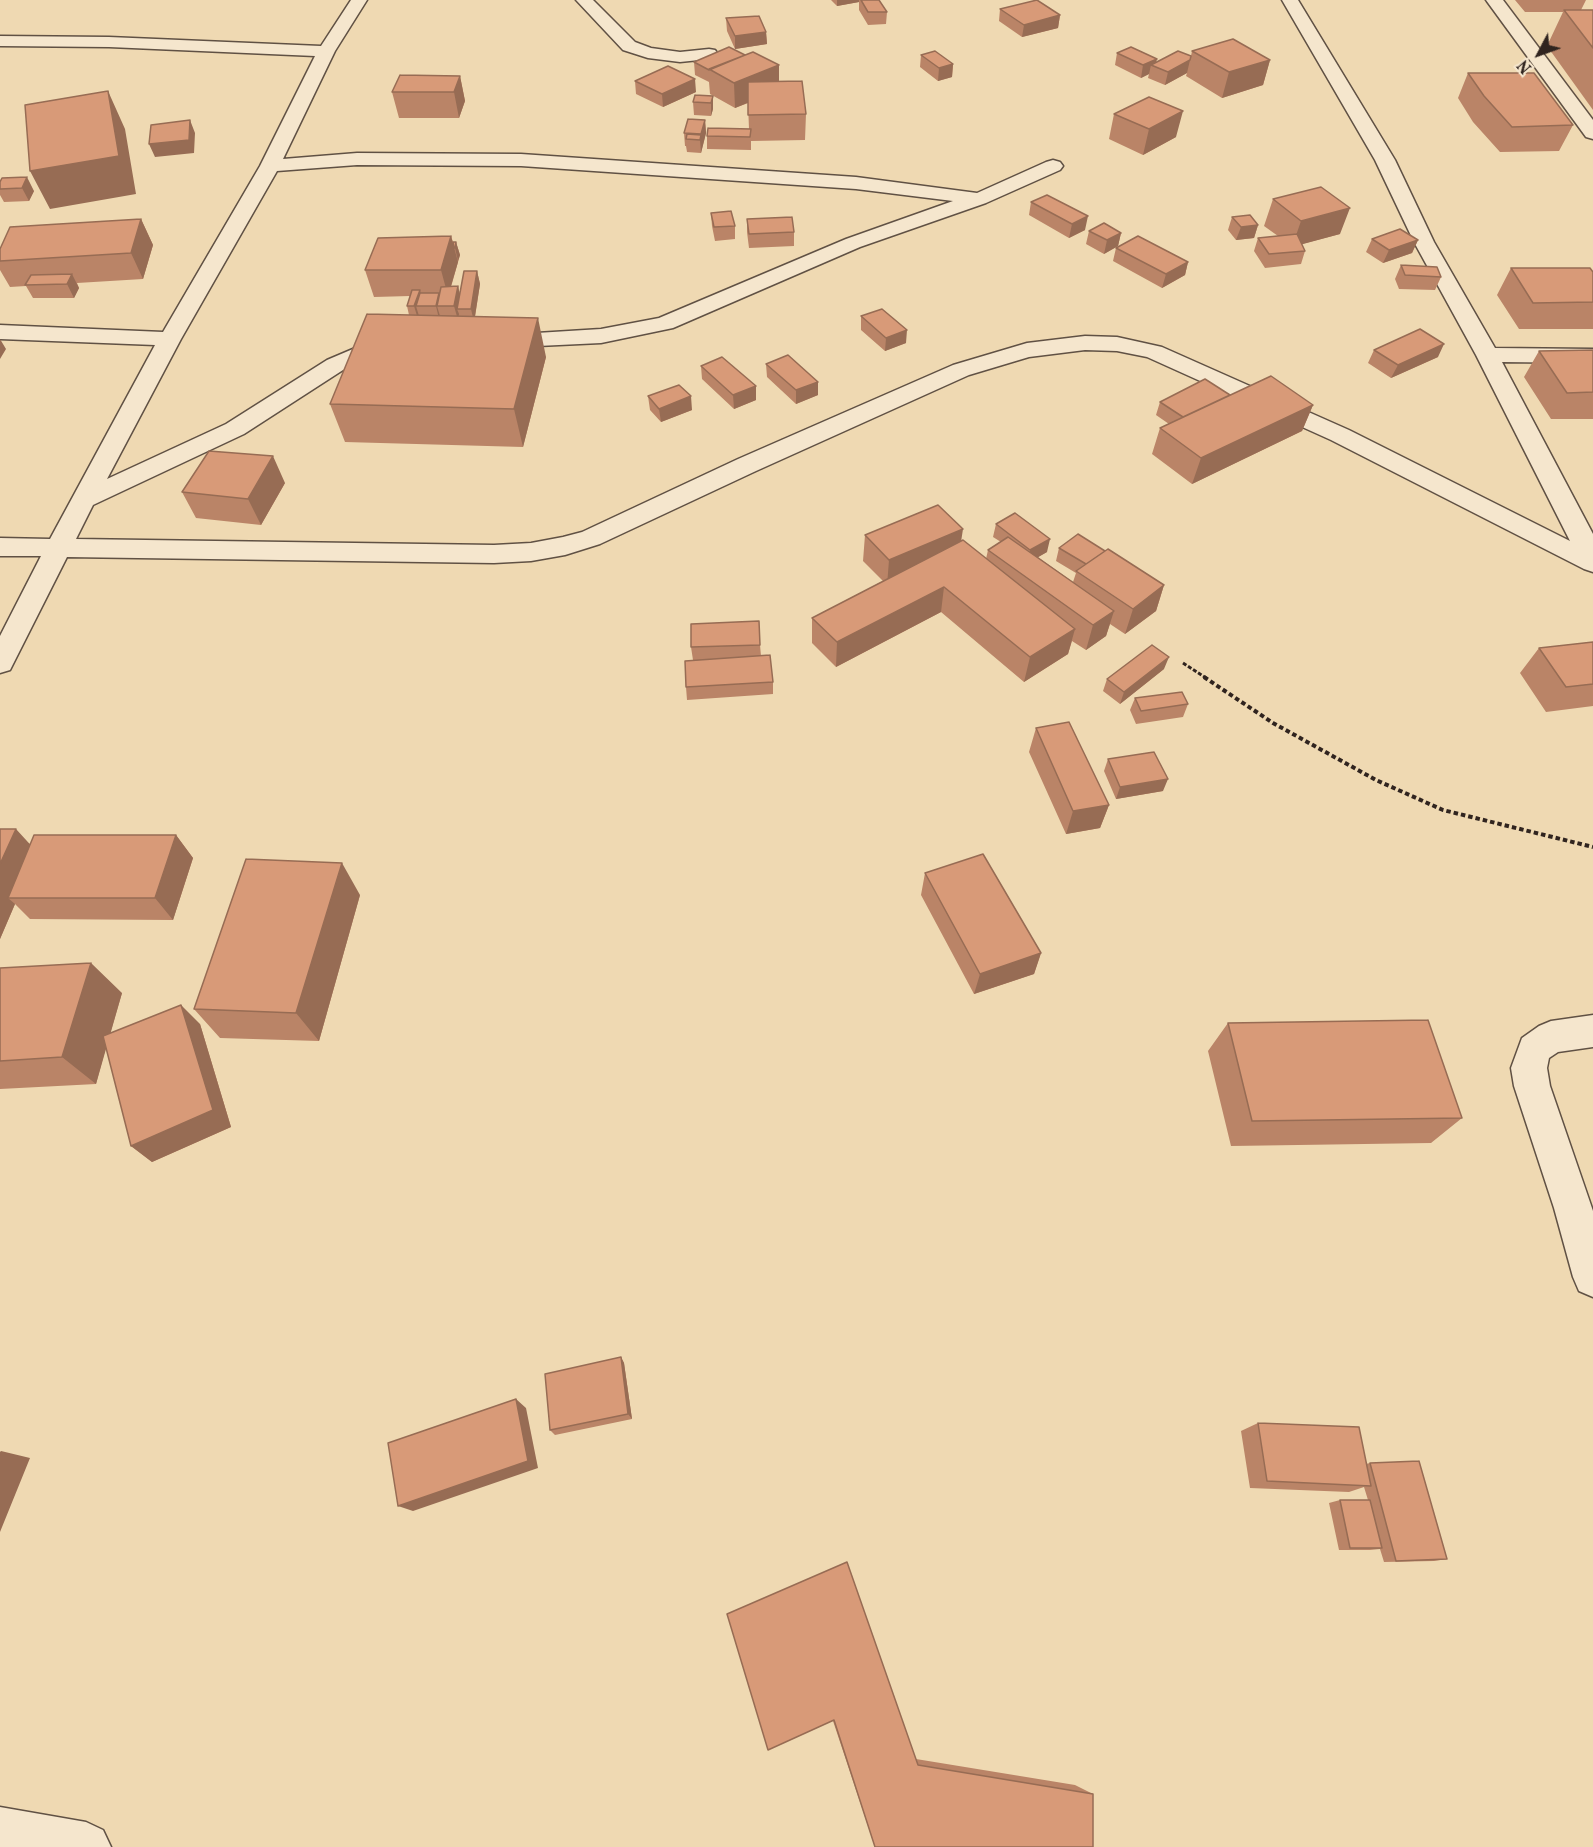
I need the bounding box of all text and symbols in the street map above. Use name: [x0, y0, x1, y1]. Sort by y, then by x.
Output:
north arrow: [1509, 24, 1569, 84]
text: N: [1513, 54, 1538, 77]

